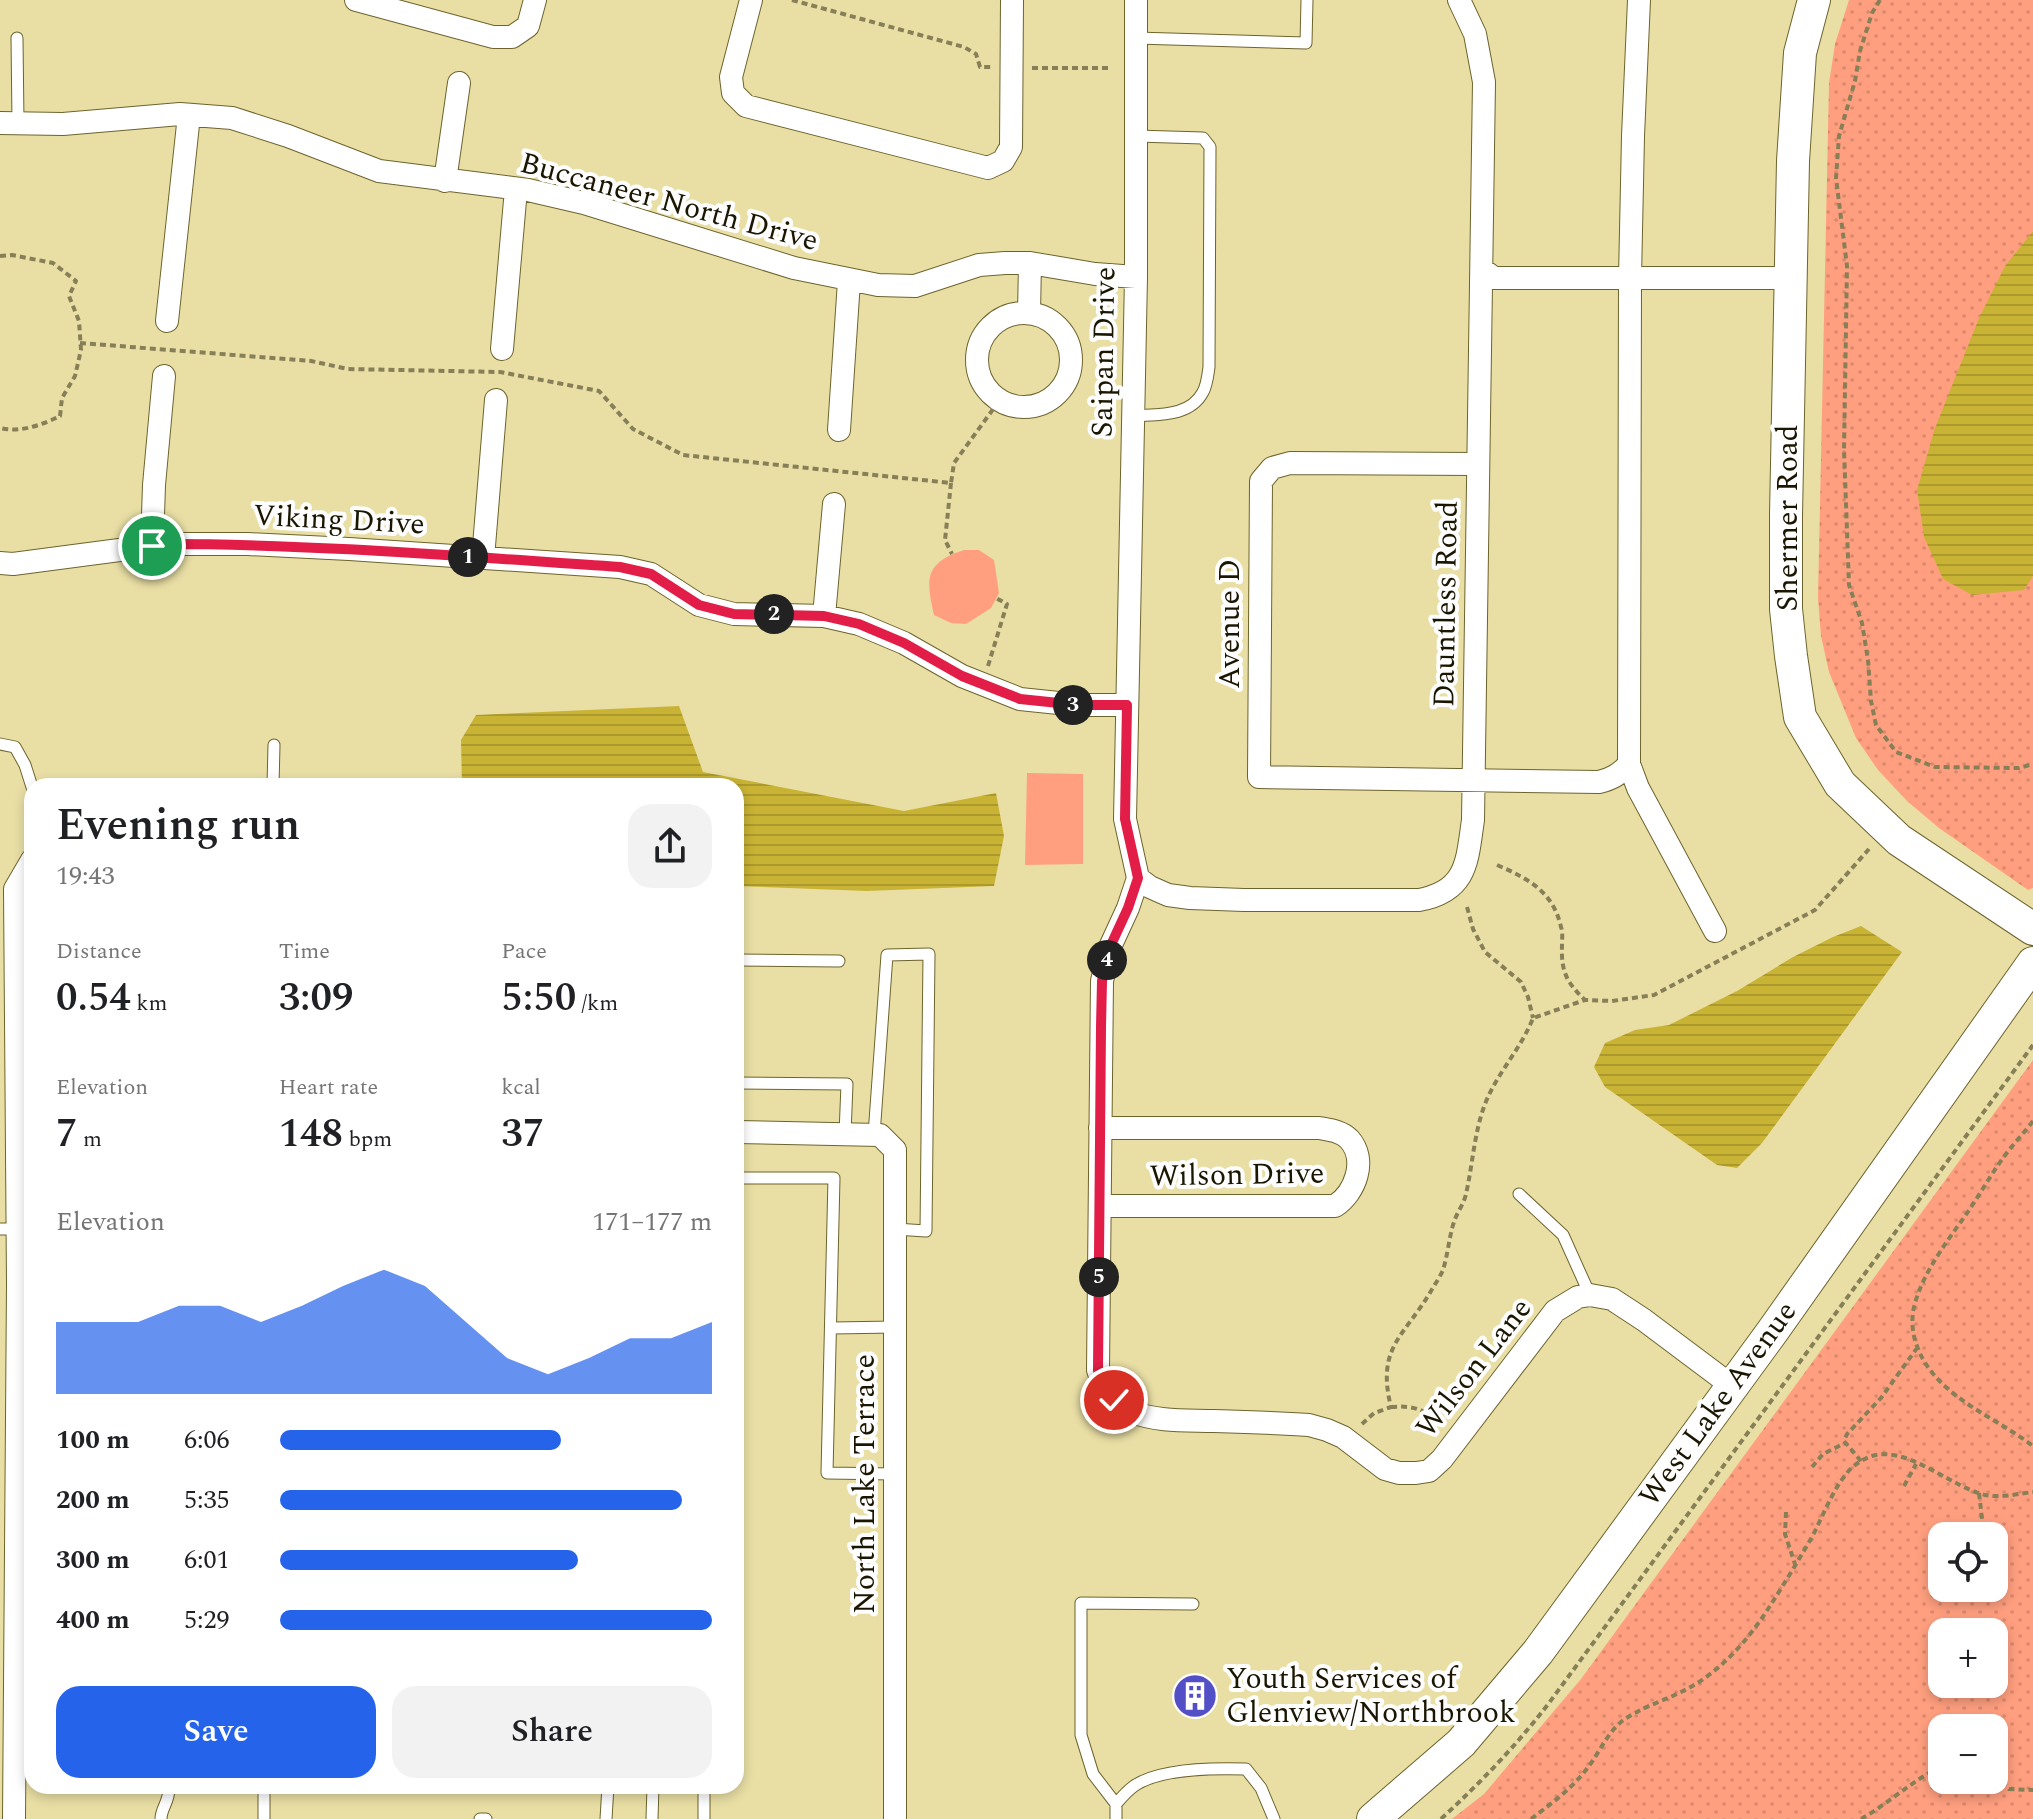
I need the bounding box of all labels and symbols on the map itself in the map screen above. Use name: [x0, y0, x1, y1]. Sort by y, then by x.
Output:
street label: Buccaneer North Drive: [515, 140, 823, 264]
street label: Saipan Drive: [1080, 266, 1128, 438]
street label: Shermer Road: [1765, 424, 1811, 612]
street label: Viking Drive: [252, 493, 426, 547]
street label: Dauntless Road: [1421, 500, 1471, 708]
pin: [118, 512, 186, 580]
pin: 1: [448, 537, 488, 577]
street label: Avenue D: [1207, 559, 1253, 689]
pin: 2: [754, 594, 794, 634]
pin: 3: [1053, 685, 1093, 725]
pin: 4: [1087, 940, 1127, 980]
street label: Wilson Drive: [1149, 1150, 1325, 1200]
pin: 5: [1079, 1257, 1119, 1297]
street label: Wilson Lane: [1404, 1288, 1544, 1448]
street label: West Lake Avenue: [1627, 1291, 1809, 1517]
street label: North Lake Terrace: [842, 1354, 888, 1614]
pin: [1080, 1366, 1148, 1434]
place label: Youth Services of Glenview/Northbrook: [1226, 1656, 1516, 1736]
building icon: Youth Services of Glenview/Northbrook: [1171, 1672, 1219, 1720]

